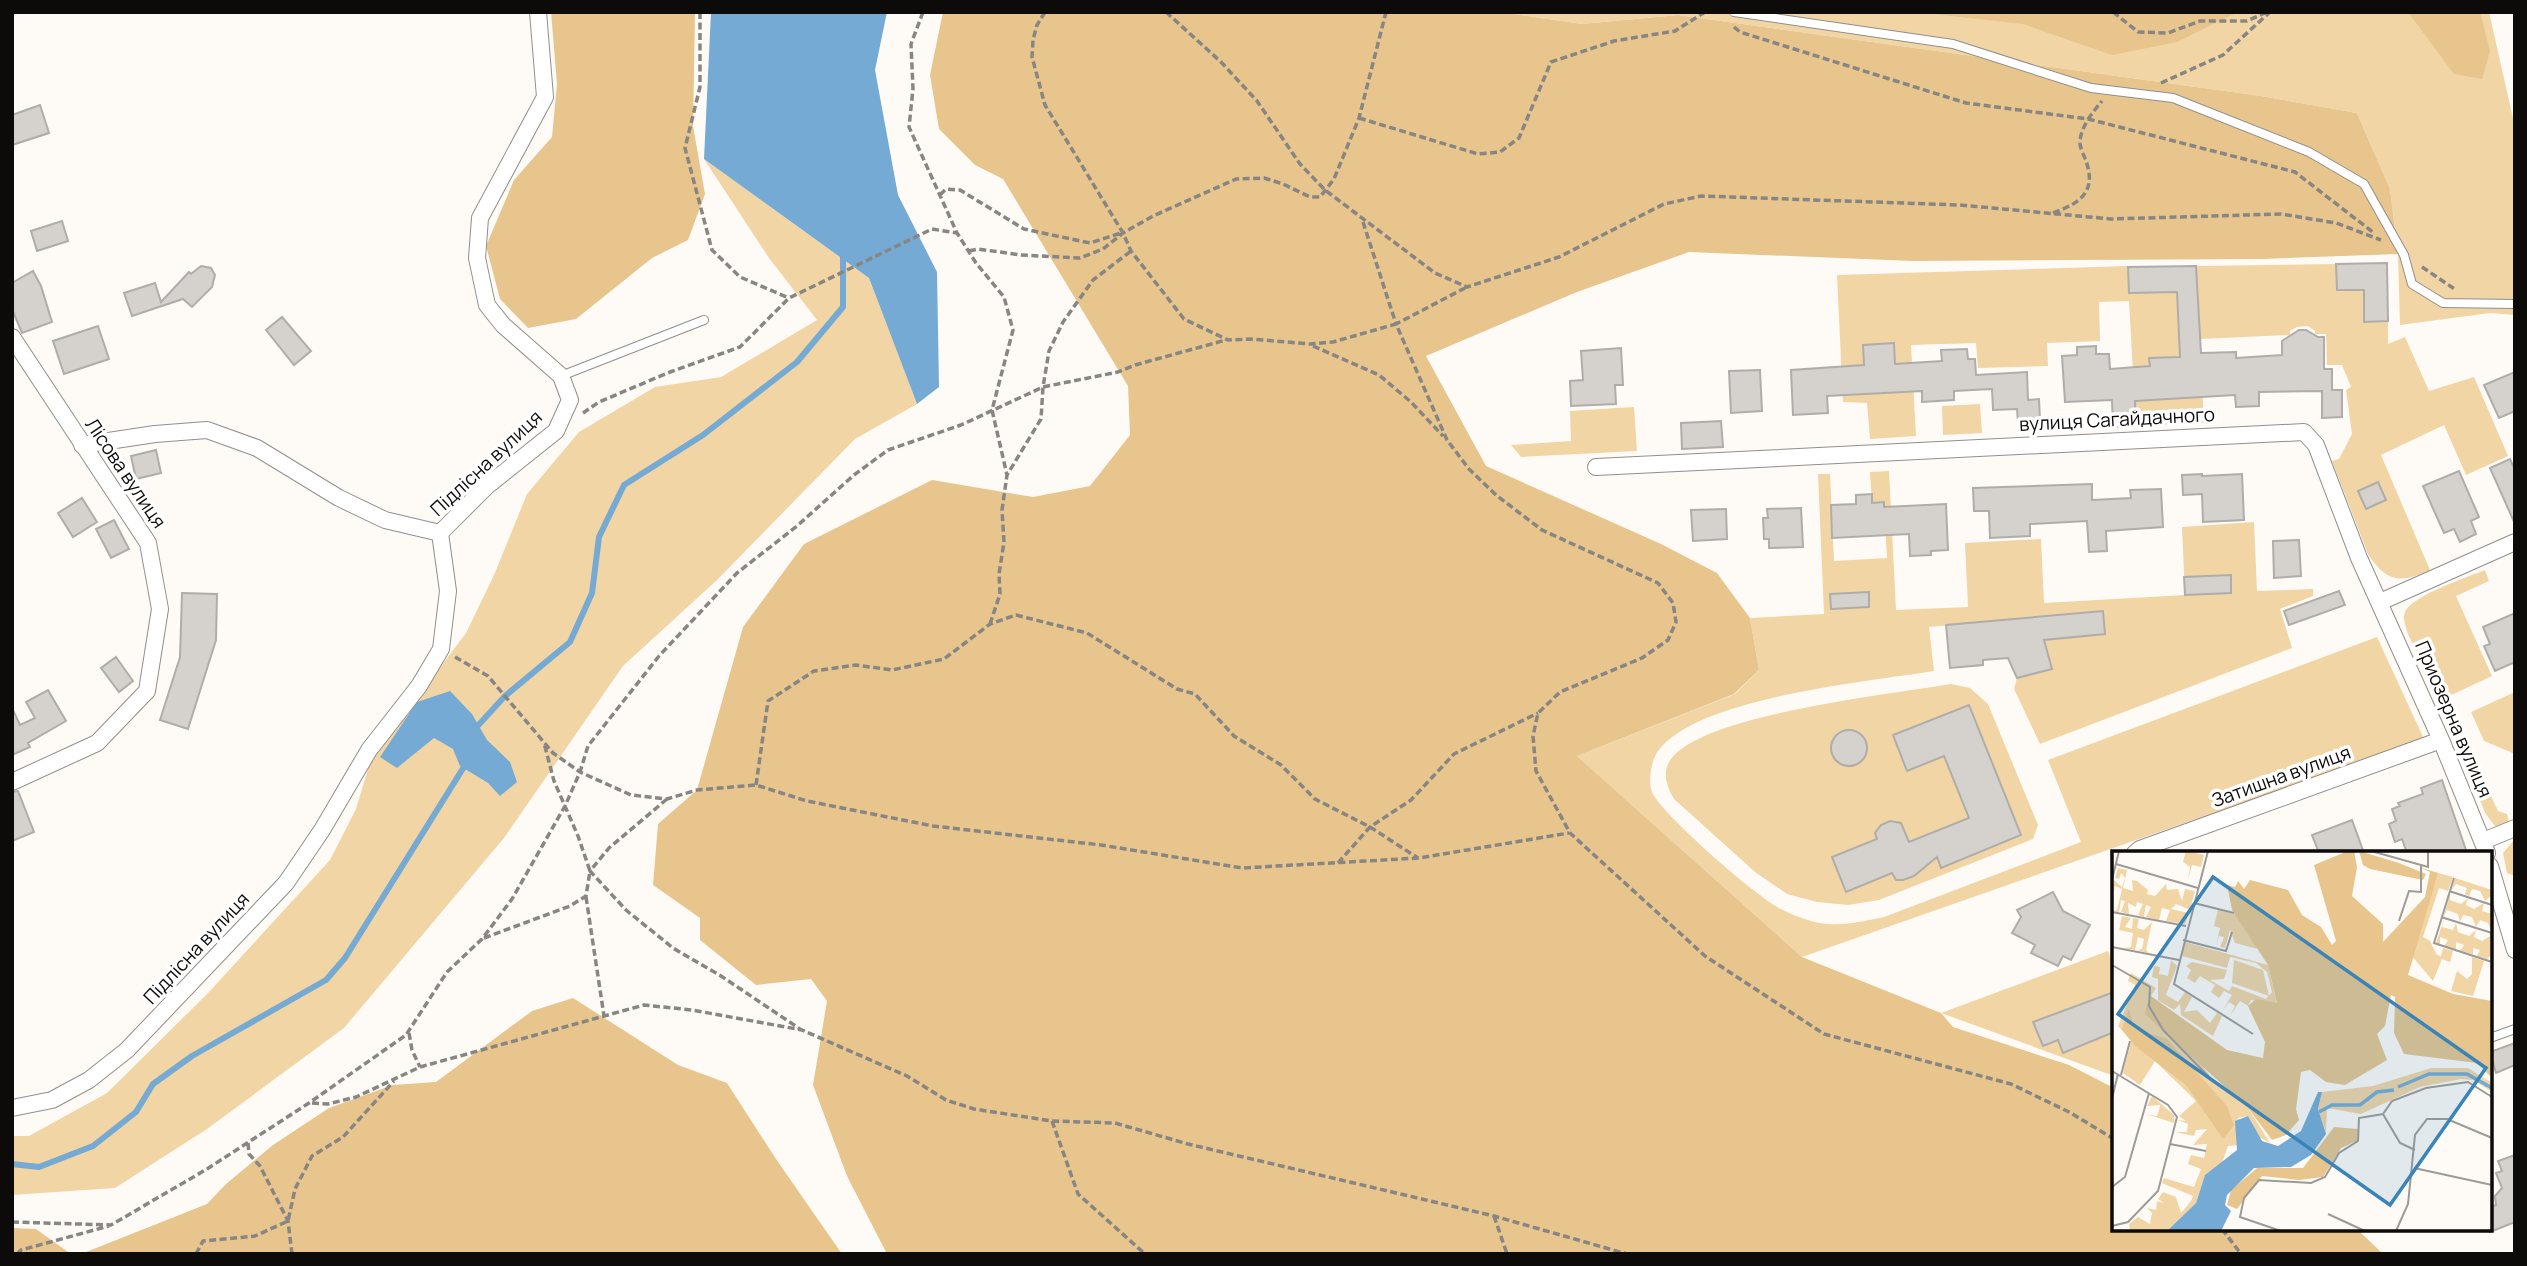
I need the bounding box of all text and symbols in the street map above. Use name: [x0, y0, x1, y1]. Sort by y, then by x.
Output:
street label: вулиця Сагайдачного: [2018, 401, 2216, 437]
street label: Підлісна вулиця: [424, 404, 548, 522]
street label: Лісова вулиця: [80, 413, 172, 533]
street label: Приозерна вулиця: [2409, 637, 2499, 801]
street label: Затишна вулиця: [2208, 739, 2354, 813]
inset map: [2112, 851, 2492, 1231]
street label: Підлісна вулиця: [137, 886, 255, 1010]

